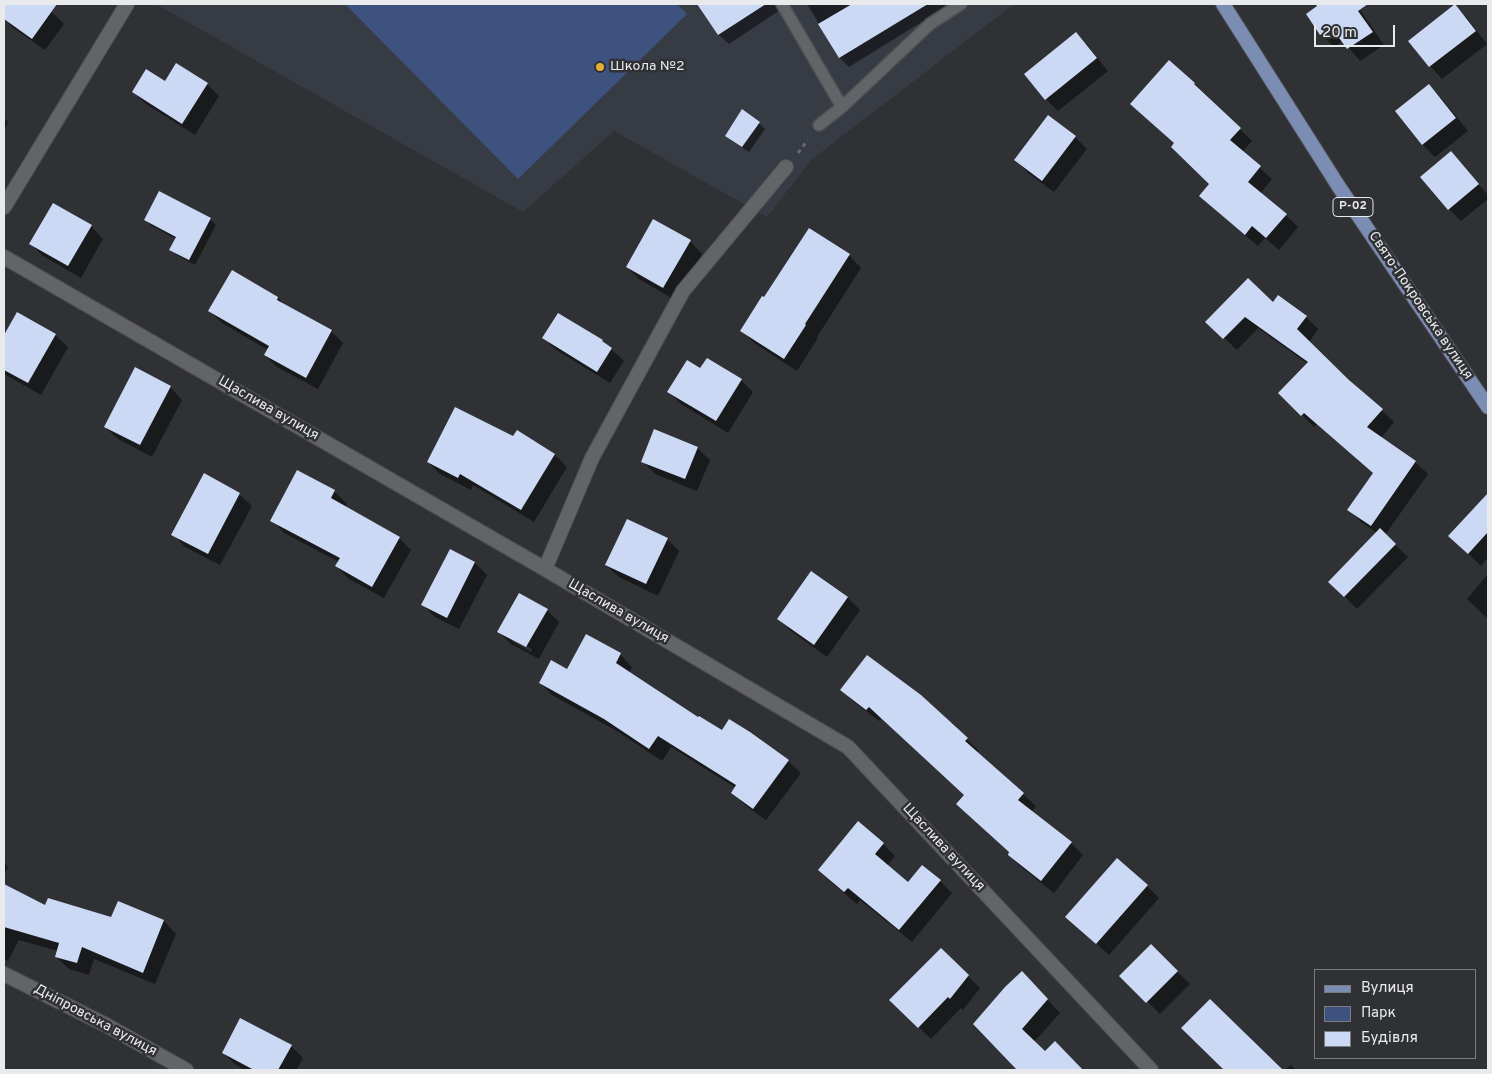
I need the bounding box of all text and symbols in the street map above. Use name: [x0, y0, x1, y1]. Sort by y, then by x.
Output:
scale bar: [1317, 15, 1398, 47]
text: 20 m: [1322, 24, 1357, 43]
place label: Школа №2: [610, 59, 685, 75]
marker: Школа №2: [594, 61, 606, 73]
road number: Р-02: [1333, 198, 1373, 216]
street label: Свято-Покровська вулиця: [1364, 229, 1476, 383]
street label: Щаслива вулиця: [215, 373, 321, 445]
street label: Щаслива вулиця: [565, 576, 671, 648]
street label: Щаслива вулиця: [898, 801, 988, 895]
legend: [1314, 969, 1477, 1059]
text: Вулиця: [1361, 979, 1414, 998]
street label: Дніпровська вулиця: [31, 981, 159, 1061]
text: Парк: [1361, 1004, 1396, 1023]
text: Будівля: [1361, 1029, 1418, 1048]

